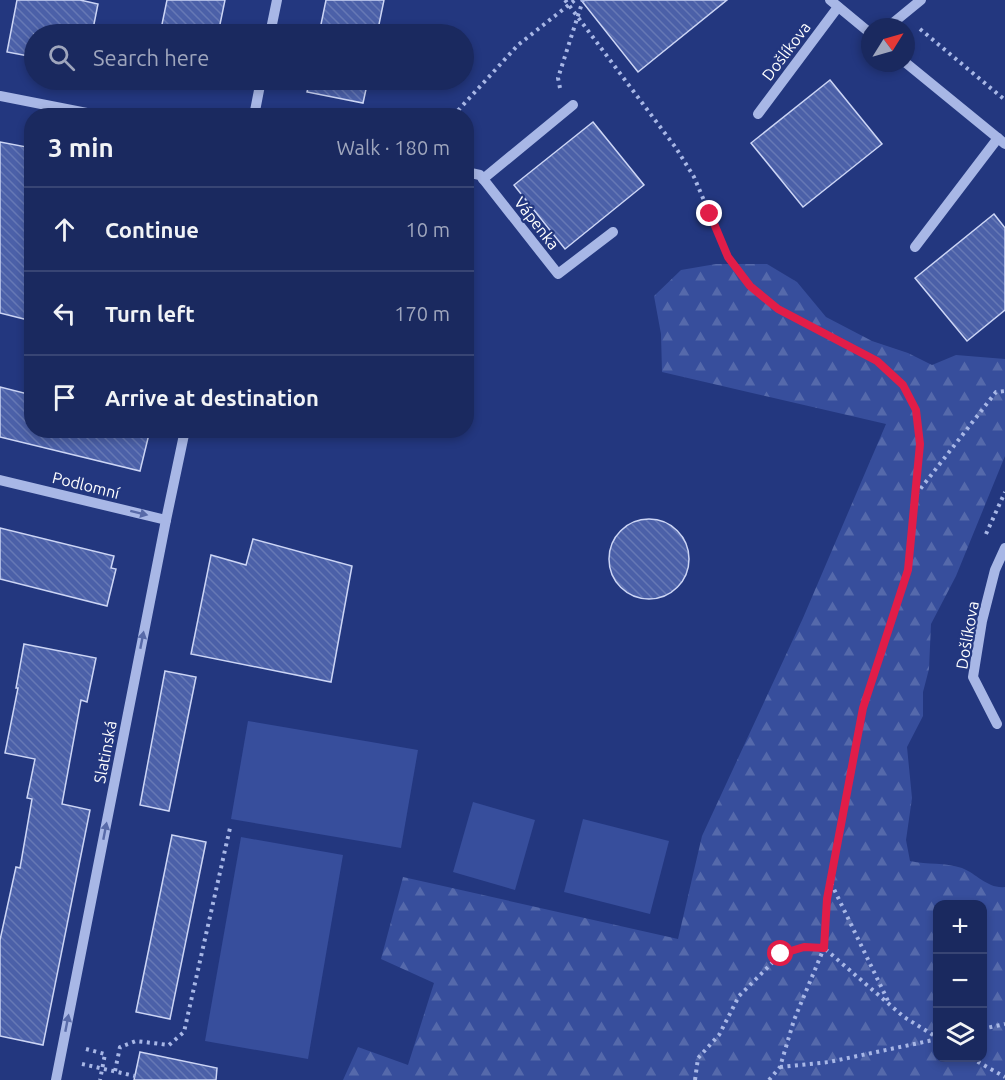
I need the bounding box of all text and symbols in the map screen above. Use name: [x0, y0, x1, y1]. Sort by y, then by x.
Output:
street label: Došlíkova: [758, 18, 814, 84]
north arrow: [861, 18, 915, 72]
search box: [24, 24, 474, 90]
icon: search: [45, 41, 78, 74]
text: Search here: [93, 45, 209, 70]
text: 3 min: [48, 133, 114, 162]
text: Walk · 180 m: [337, 136, 450, 159]
street label: Vápenka: [511, 193, 563, 253]
route end: [696, 200, 722, 226]
icon: ahead: [48, 213, 81, 246]
text: Continue: [105, 217, 199, 242]
text: 10 m: [406, 218, 450, 241]
icon: left: [48, 297, 81, 330]
text: Turn left: [105, 301, 195, 326]
text: 170 m: [394, 302, 450, 325]
icon: arrive: [48, 381, 81, 414]
text: Arrive at destination: [105, 385, 319, 410]
street label: Podlomní: [51, 468, 122, 502]
one-way arrow: [129, 509, 148, 519]
street label: Došlíkova: [952, 600, 982, 670]
one-way arrow: [138, 630, 147, 649]
street label: Slatinská: [90, 719, 120, 785]
one-way arrow: [101, 822, 110, 841]
map controls: [933, 900, 987, 1062]
button: +: [933, 900, 987, 954]
route start: [767, 940, 793, 966]
button: −: [933, 954, 987, 1008]
button: layers: [933, 1008, 987, 1062]
one-way arrow: [63, 1013, 72, 1032]

